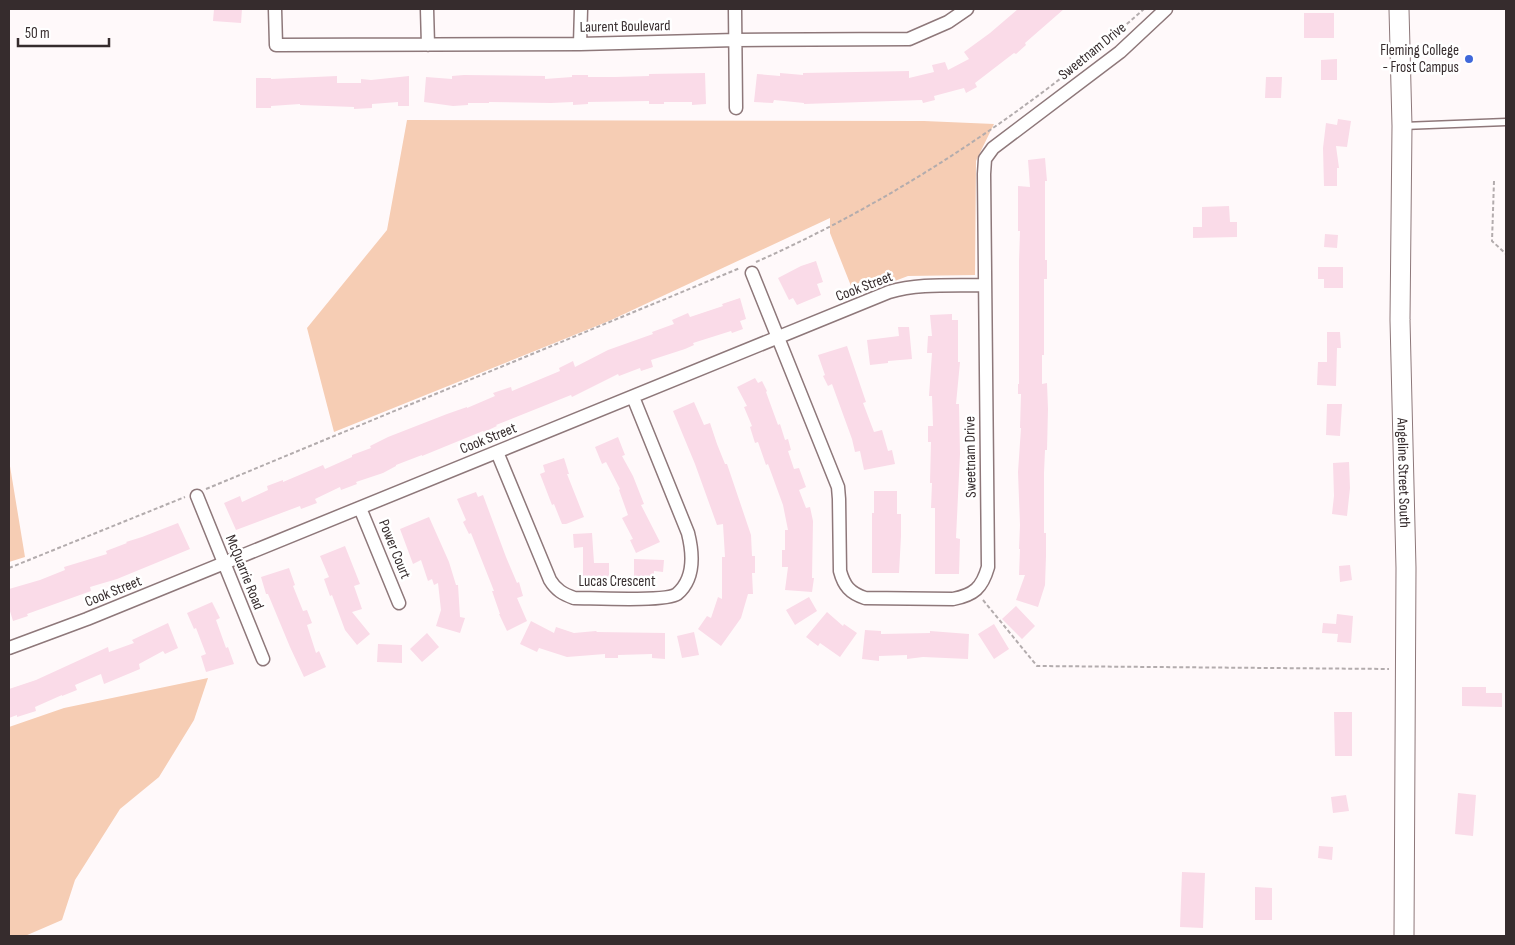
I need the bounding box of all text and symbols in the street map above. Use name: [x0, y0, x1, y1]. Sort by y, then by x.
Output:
scale bar: [18, 15, 109, 47]
street label: Laurent Boulevard: [579, 16, 671, 37]
street label: Sweetnam Drive: [1055, 18, 1130, 84]
text: 50 m: [25, 24, 50, 43]
place label: Fleming College - Frost Campus: [1380, 41, 1459, 77]
marker: Fleming College - Frost Campus: [1463, 53, 1475, 65]
street label: Cook Street: [833, 267, 896, 306]
street label: Sweetnam Drive: [960, 416, 981, 498]
street label: Angeline Street South: [1392, 417, 1414, 528]
street label: Cook Street: [457, 418, 520, 458]
street label: Power Court: [374, 517, 415, 582]
street label: McQuarrie Road: [221, 532, 268, 612]
street label: Cook Street: [82, 571, 145, 611]
street label: Lucas Crescent: [579, 572, 656, 591]

